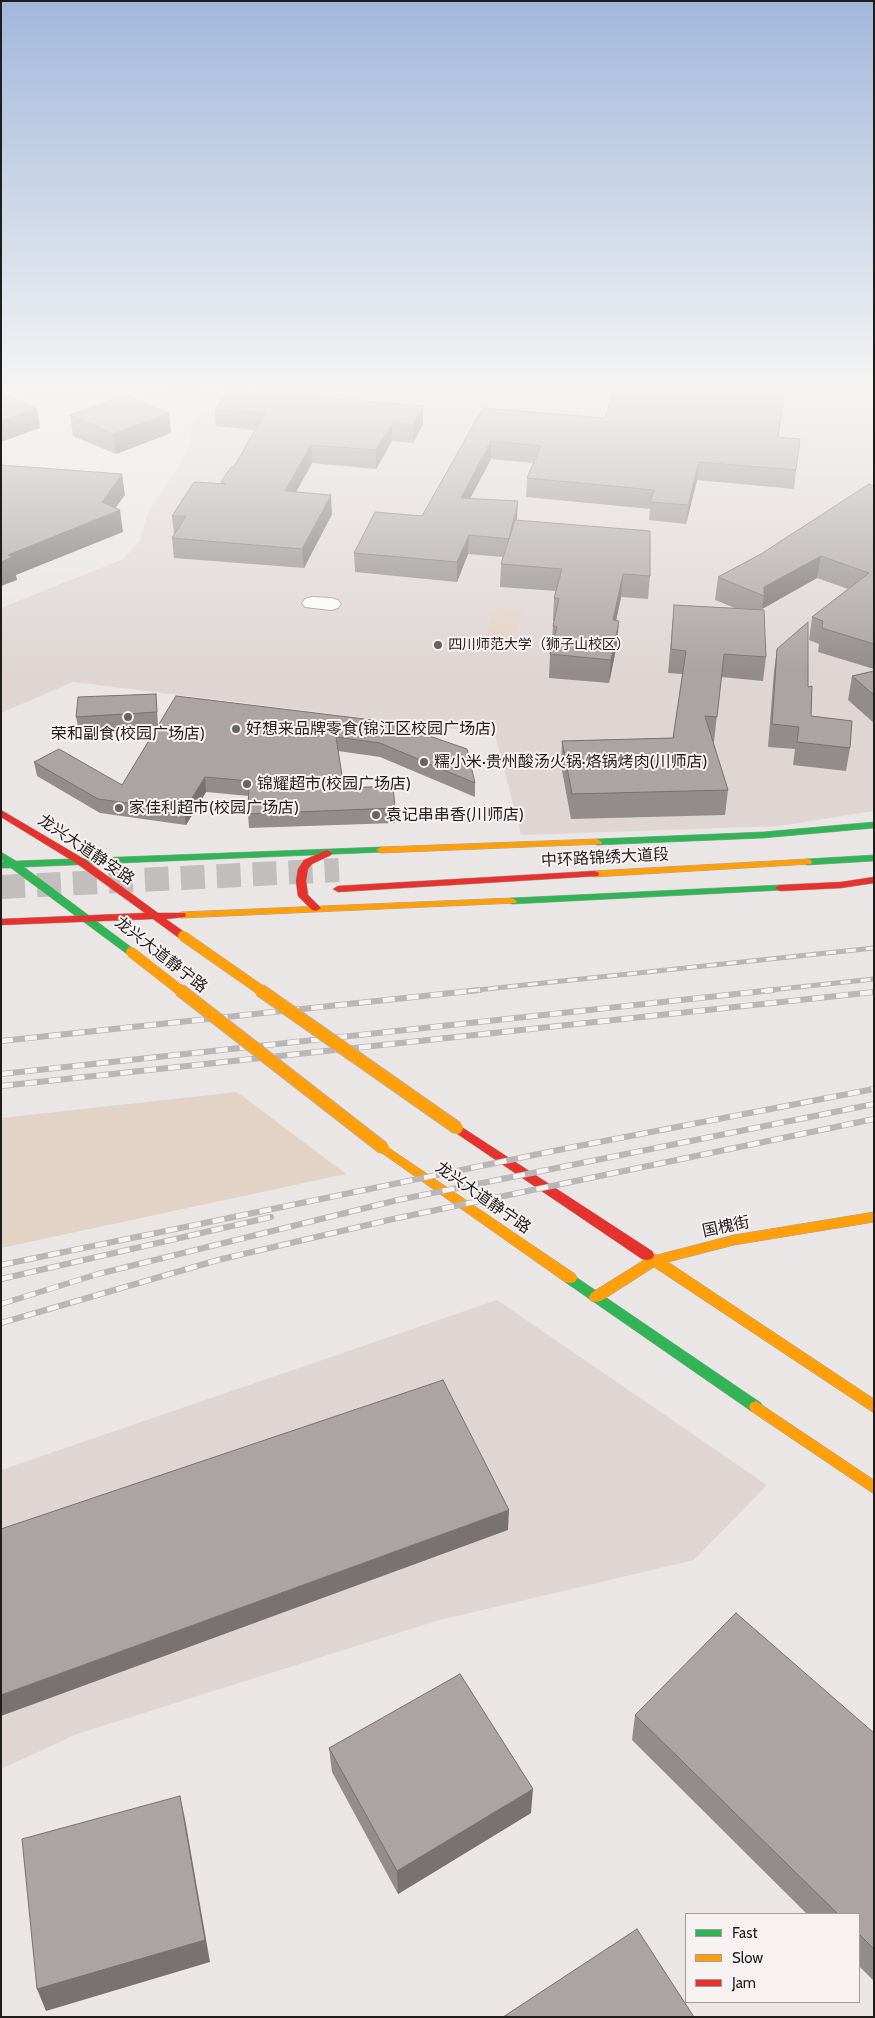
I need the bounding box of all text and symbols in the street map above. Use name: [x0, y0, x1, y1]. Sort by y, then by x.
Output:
place label: 四川师范大学（狮子山校区）: [448, 637, 630, 653]
marker: 四川师范大学（狮子山校区）: [432, 639, 444, 651]
marker: 荣和副食(校园广场店): [122, 711, 134, 723]
place label: 好想来品牌零食(锦江区校园广场店): [246, 719, 496, 739]
marker: 好想来品牌零食(锦江区校园广场店): [230, 723, 242, 735]
place label: 荣和副食(校园广场店): [51, 724, 205, 744]
place label: 糯小米·贵州酸汤火锅·烙锅烤肉(川师店): [434, 752, 708, 772]
marker: 糯小米·贵州酸汤火锅·烙锅烤肉(川师店): [418, 756, 430, 768]
place label: 锦耀超市(校园广场店): [257, 774, 411, 794]
marker: 锦耀超市(校园广场店): [241, 778, 253, 790]
place label: 家佳利超市(校园广场店): [129, 798, 299, 818]
marker: 家佳利超市(校园广场店): [113, 802, 125, 814]
place label: 袁记串串香(川师店): [386, 805, 524, 825]
marker: 袁记串串香(川师店): [370, 809, 382, 821]
street label: 龙兴大道静安路: [34, 811, 138, 889]
street label: 中环路锦绣大道段: [541, 845, 669, 871]
street label: 龙兴大道静宁路: [111, 913, 211, 997]
street label: 龙兴大道静宁路: [432, 1158, 534, 1238]
street label: 国槐街: [701, 1213, 751, 1241]
legend: [685, 1913, 860, 2003]
text: Fast: [732, 1924, 757, 1942]
text: Slow: [732, 1949, 763, 1967]
text: Jam: [732, 1974, 756, 1992]

